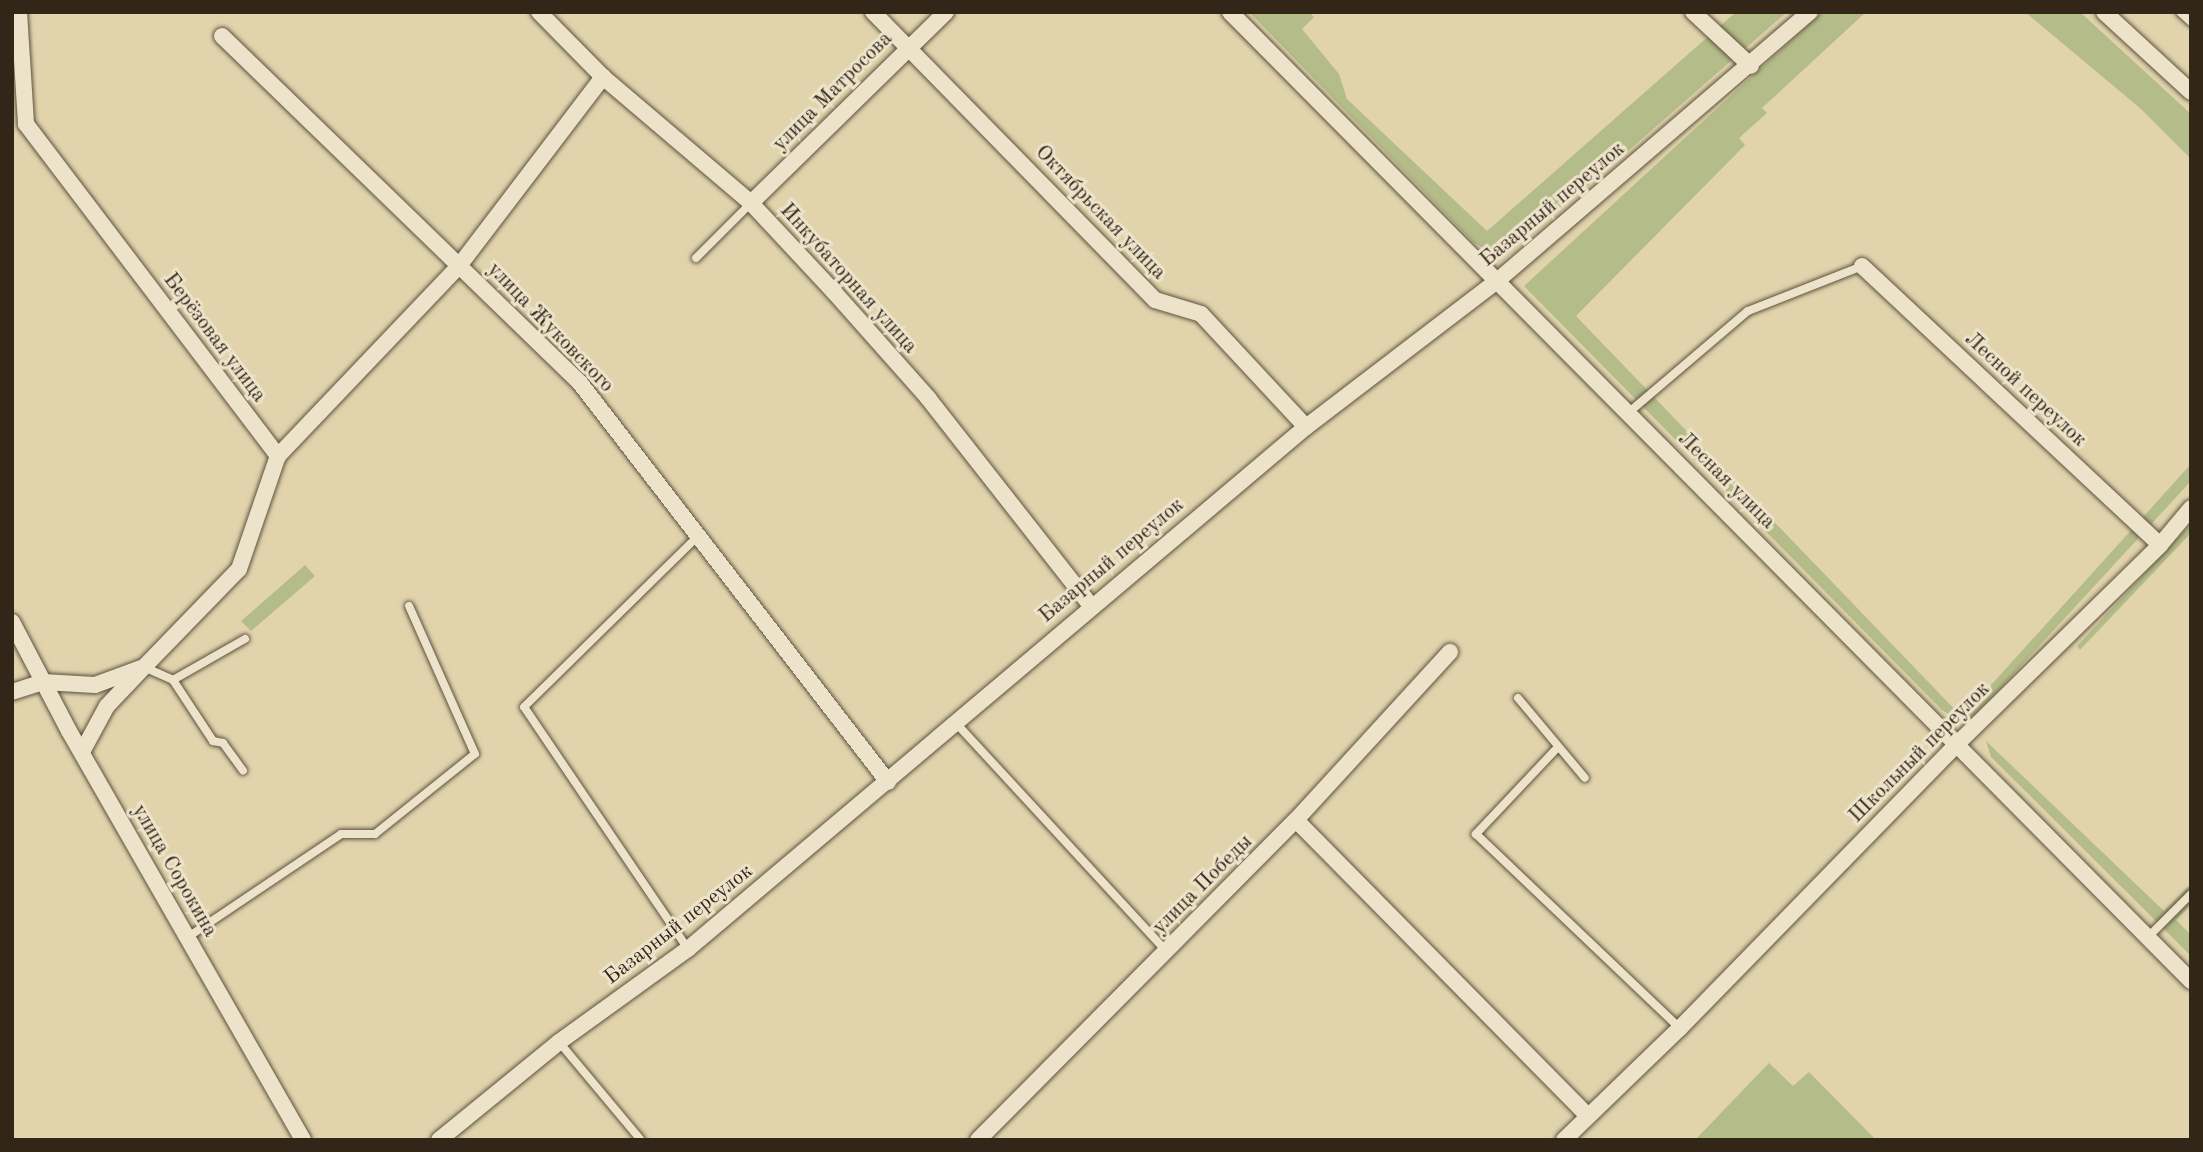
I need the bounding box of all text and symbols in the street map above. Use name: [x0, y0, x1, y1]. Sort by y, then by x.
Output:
street label: улица Матросова: [768, 27, 898, 157]
street label: Базарный переулок: [1475, 137, 1631, 273]
street label: Октябрьская улица: [1029, 140, 1171, 286]
street label: Инкубаторная улица: [774, 199, 922, 359]
street label: улица Жуковского: [481, 258, 619, 398]
street label: Берёзовая улица: [157, 268, 271, 408]
street label: Лесной переулок: [1959, 327, 2091, 453]
street label: Лесная улица: [1672, 427, 1780, 535]
street label: Базарный переулок: [1034, 493, 1190, 629]
street label: Школьный переулок: [1844, 677, 1996, 829]
street label: улица Сорокина: [126, 800, 222, 942]
street label: улица Победы: [1148, 830, 1258, 940]
street label: Базарный переулок: [600, 859, 758, 991]

